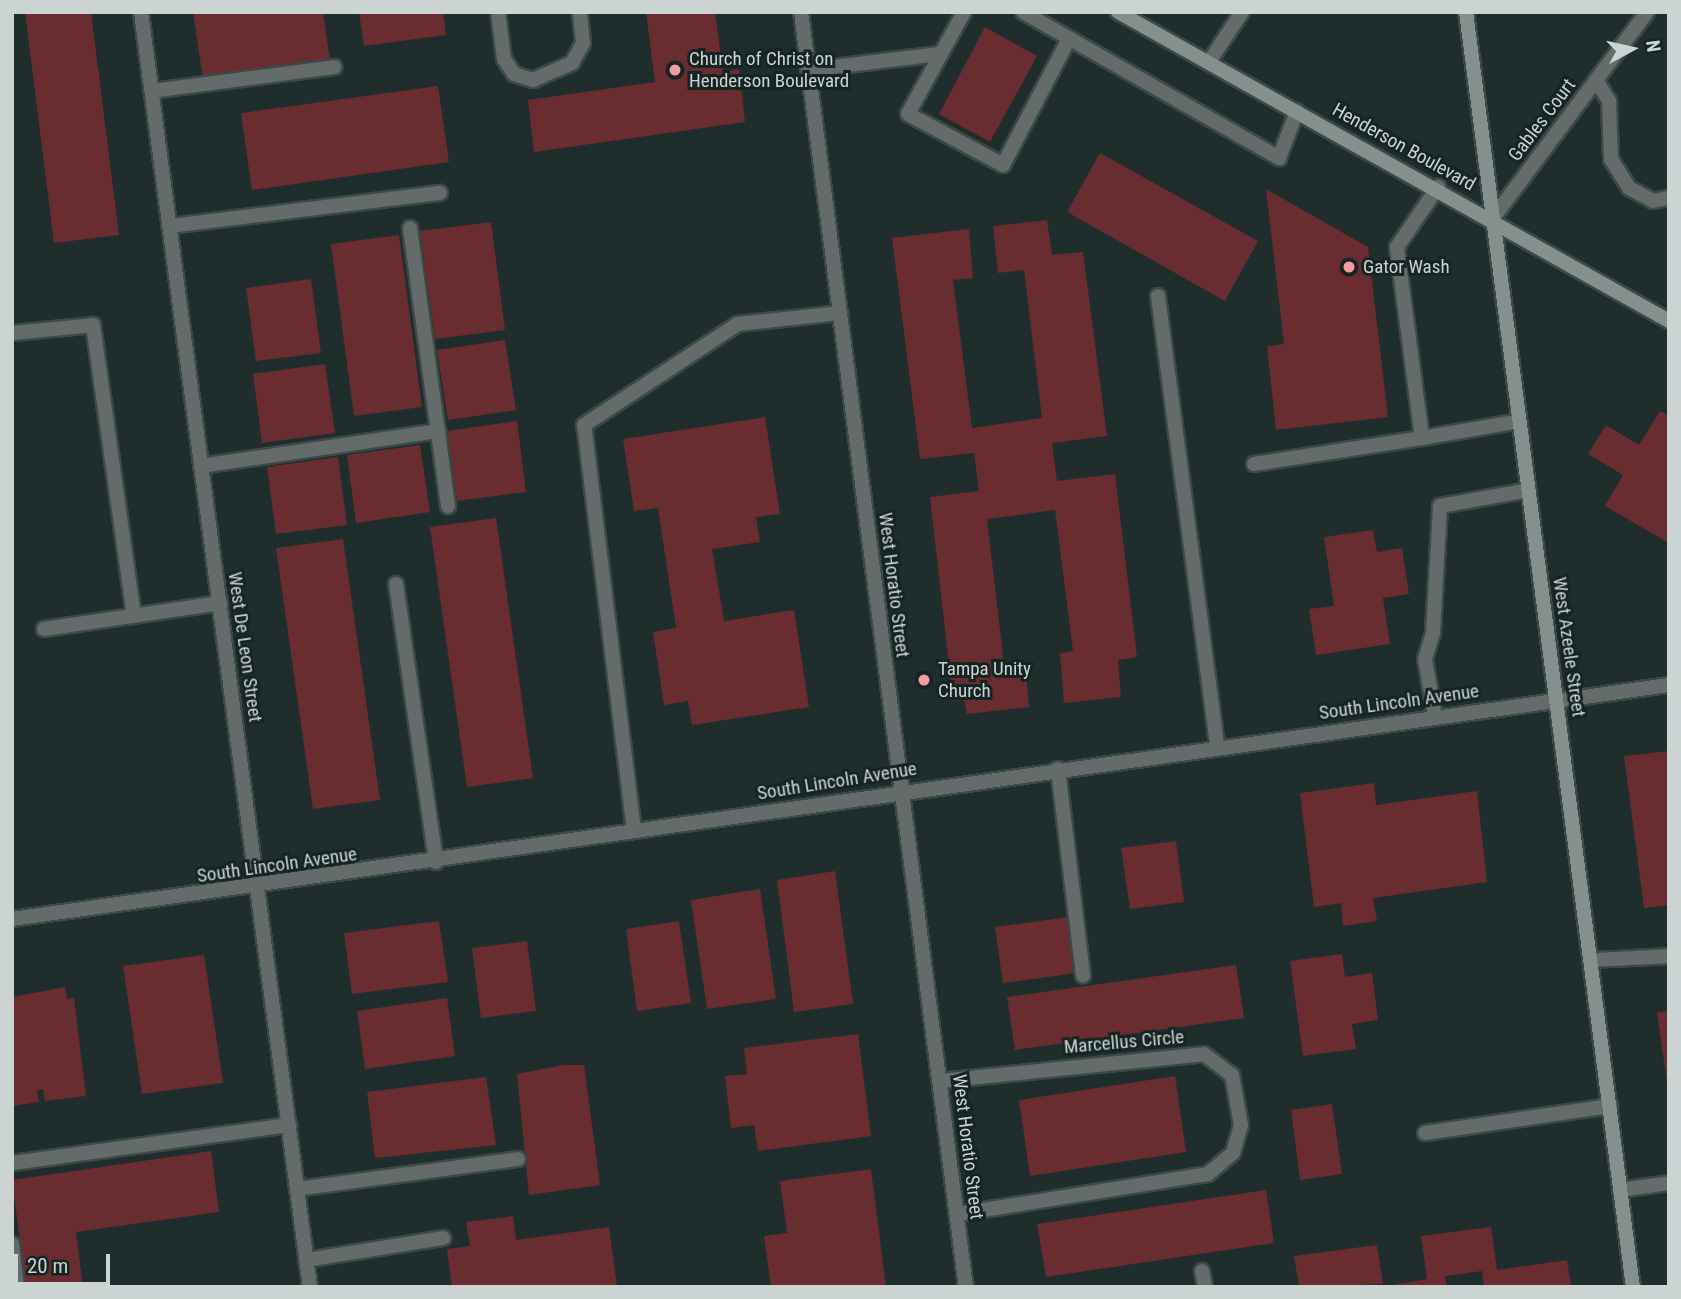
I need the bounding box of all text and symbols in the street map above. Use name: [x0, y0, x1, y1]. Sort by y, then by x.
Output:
north arrow: [1597, 14, 1667, 84]
text: N: [1641, 39, 1665, 53]
place label: Church of Christ on Henderson Boulevard: [689, 48, 849, 92]
marker: Church of Christ on Henderson Boulevard: [667, 62, 683, 78]
street label: Gables Court: [1504, 74, 1580, 166]
street label: Henderson Boulevard: [1328, 98, 1480, 196]
place label: Gator Wash: [1363, 256, 1450, 278]
marker: Gator Wash: [1341, 259, 1357, 275]
street label: West Horatio Street: [874, 511, 914, 659]
street label: West De Leon Street: [223, 570, 267, 724]
street label: West Azeele Street: [1548, 576, 1590, 718]
place label: Tampa Unity Church: [938, 658, 1031, 702]
marker: Tampa Unity Church: [916, 672, 932, 688]
street label: South Lincoln Avenue: [1318, 679, 1480, 725]
street label: South Lincoln Avenue: [756, 757, 918, 805]
street label: South Lincoln Avenue: [196, 842, 358, 888]
street label: Marcellus Circle: [1063, 1025, 1185, 1059]
street label: West Horatio Street: [948, 1073, 988, 1221]
scale bar: [18, 1240, 114, 1284]
text: 20 m: [27, 1254, 68, 1278]

